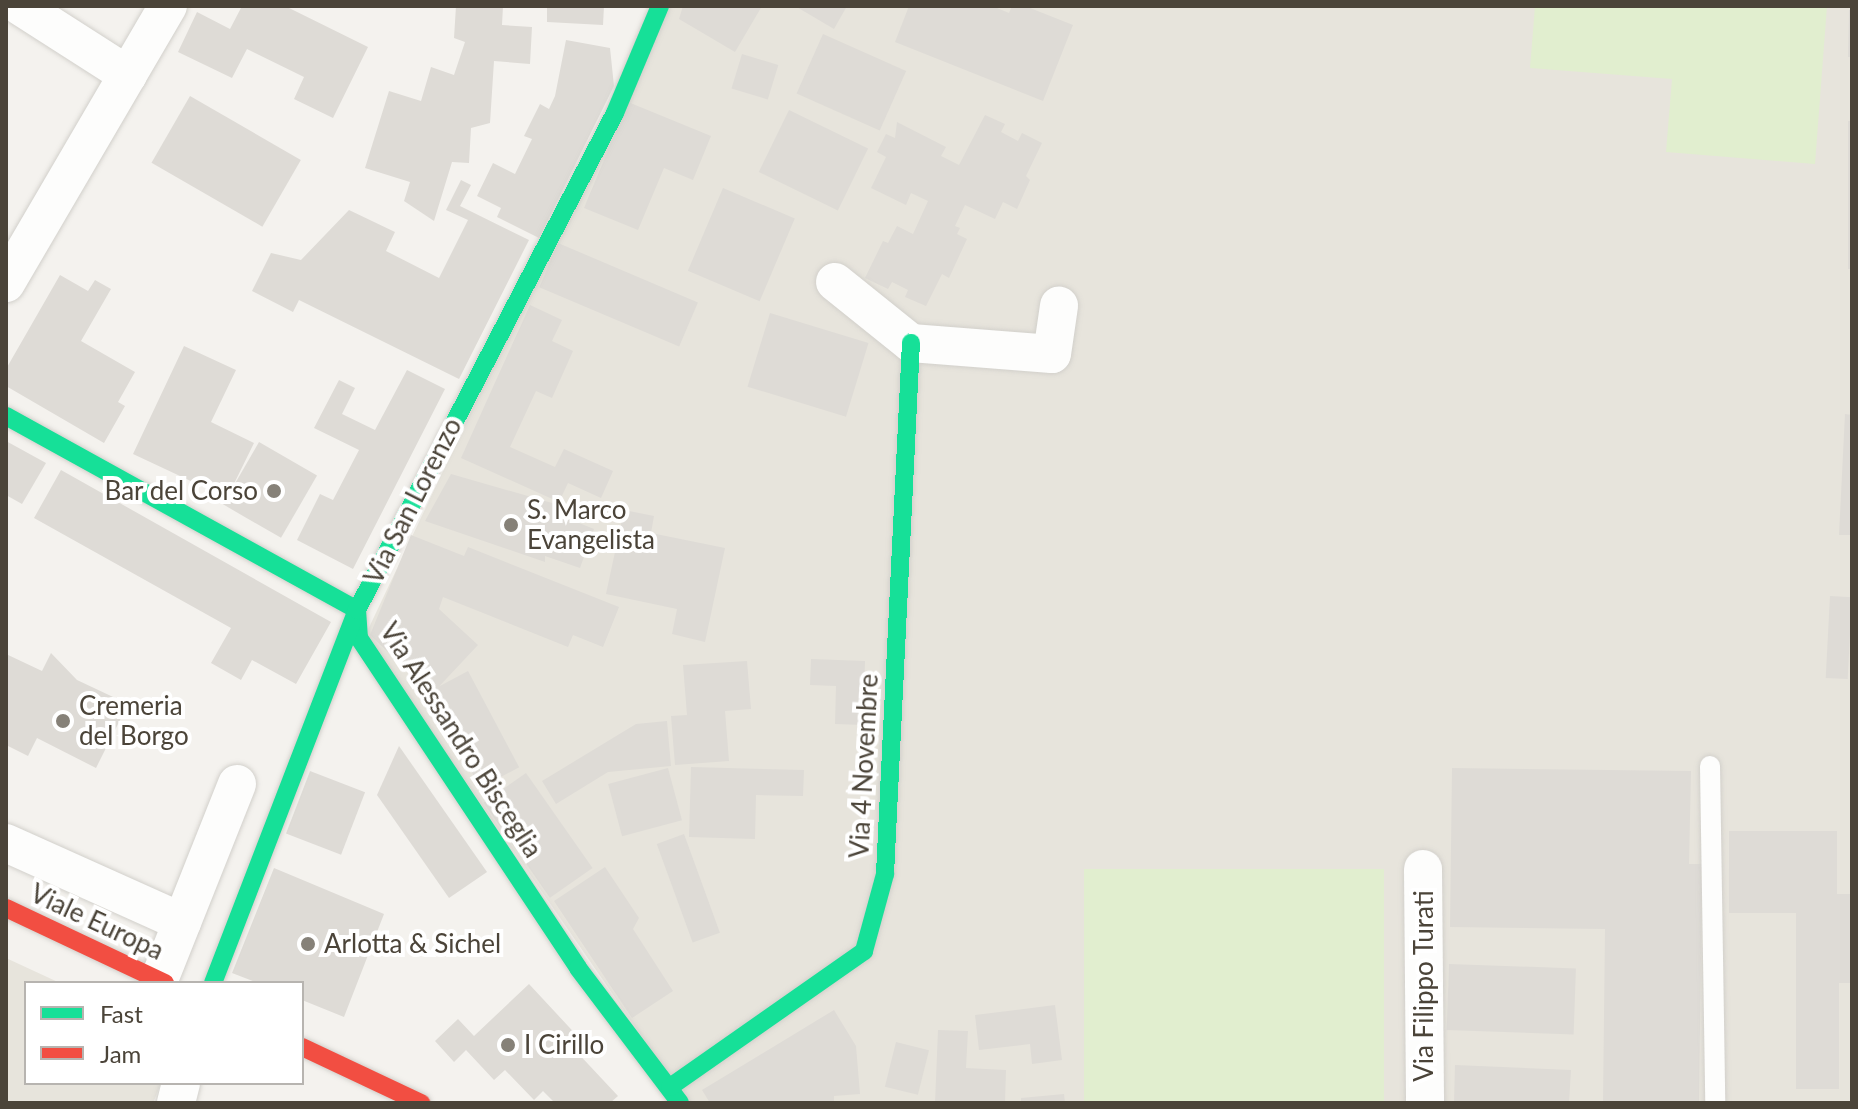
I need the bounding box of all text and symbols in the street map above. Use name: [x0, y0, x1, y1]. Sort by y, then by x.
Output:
street label: Via San Lorenzo: [358, 413, 468, 589]
place label: Bar del Corso: [104, 475, 258, 507]
marker: Bar del Corso: [265, 482, 283, 500]
place label: S. Marco Evangelista: [527, 494, 655, 556]
marker: S. Marco Evangelista: [502, 516, 520, 534]
street label: Via Alessandro Bisceglia: [373, 616, 549, 864]
street label: Via 4 Novembre: [844, 673, 884, 859]
place label: Cremeria del Borgo: [79, 690, 189, 752]
marker: Cremeria del Borgo: [54, 712, 72, 730]
street label: Viale Europa: [25, 878, 169, 966]
street label: Via Filippo Turati: [1408, 890, 1440, 1082]
place label: Arlotta & Sichel: [324, 928, 501, 960]
marker: Arlotta & Sichel: [299, 935, 317, 953]
legend: [24, 981, 304, 1085]
text: Fast: [100, 999, 143, 1028]
place label: I Cirillo: [524, 1029, 604, 1061]
marker: I Cirillo: [499, 1036, 517, 1054]
text: Jam: [100, 1039, 141, 1068]

